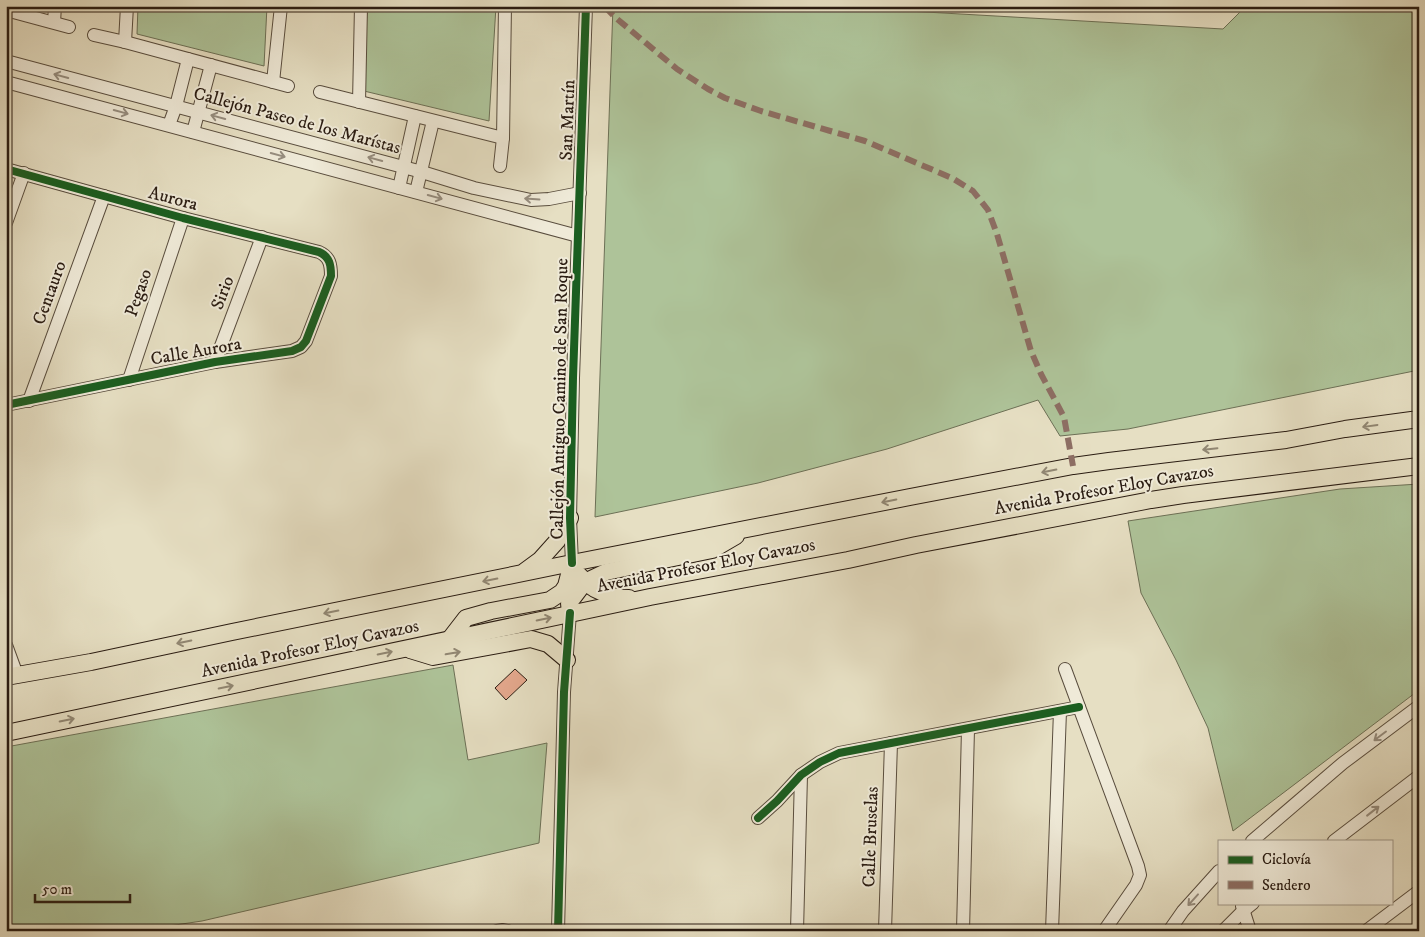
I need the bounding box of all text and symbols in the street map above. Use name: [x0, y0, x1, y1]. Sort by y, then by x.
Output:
one-way arrow: [53, 70, 69, 80]
street label: San Martín: [556, 79, 580, 161]
street label: Callejón Paseo de los Marístas: [191, 83, 403, 159]
one-way arrow: [112, 108, 128, 118]
one-way arrow: [210, 112, 226, 121]
one-way arrow: [269, 150, 285, 160]
one-way arrow: [367, 154, 383, 164]
street label: Aurora: [146, 182, 200, 216]
one-way arrow: [426, 193, 442, 202]
one-way arrow: [524, 194, 540, 204]
street label: Centauro: [28, 258, 72, 328]
street label: Callejón Antiguo Camino de San Roque: [547, 258, 573, 540]
street label: Pegaso: [121, 266, 157, 320]
street label: Sirio: [207, 273, 239, 313]
street label: Calle Aurora: [149, 333, 243, 371]
one-way arrow: [1363, 421, 1379, 431]
one-way arrow: [1202, 444, 1218, 454]
street label: Avenida Profesor Eloy Cavazos: [993, 460, 1215, 520]
one-way arrow: [1041, 466, 1057, 476]
one-way arrow: [882, 497, 898, 506]
street label: Avenida Profesor Eloy Cavazos: [595, 534, 817, 598]
one-way arrow: [483, 576, 499, 586]
one-way arrow: [323, 608, 339, 617]
one-way arrow: [535, 614, 551, 623]
street label: Avenida Profesor Eloy Cavazos: [199, 615, 421, 683]
one-way arrow: [176, 638, 192, 647]
one-way arrow: [377, 648, 393, 657]
one-way arrow: [444, 648, 460, 658]
one-way arrow: [218, 681, 234, 691]
one-way arrow: [59, 715, 75, 724]
one-way arrow: [1374, 730, 1387, 741]
street label: Calle Bruselas: [858, 786, 884, 888]
one-way arrow: [1366, 806, 1380, 816]
legend: [1218, 840, 1392, 904]
text: Ciclovía: [1262, 850, 1311, 869]
scale bar: [35, 872, 130, 904]
text: Sendero: [1262, 876, 1310, 895]
text: 50 m: [42, 880, 72, 899]
one-way arrow: [1187, 894, 1199, 907]

